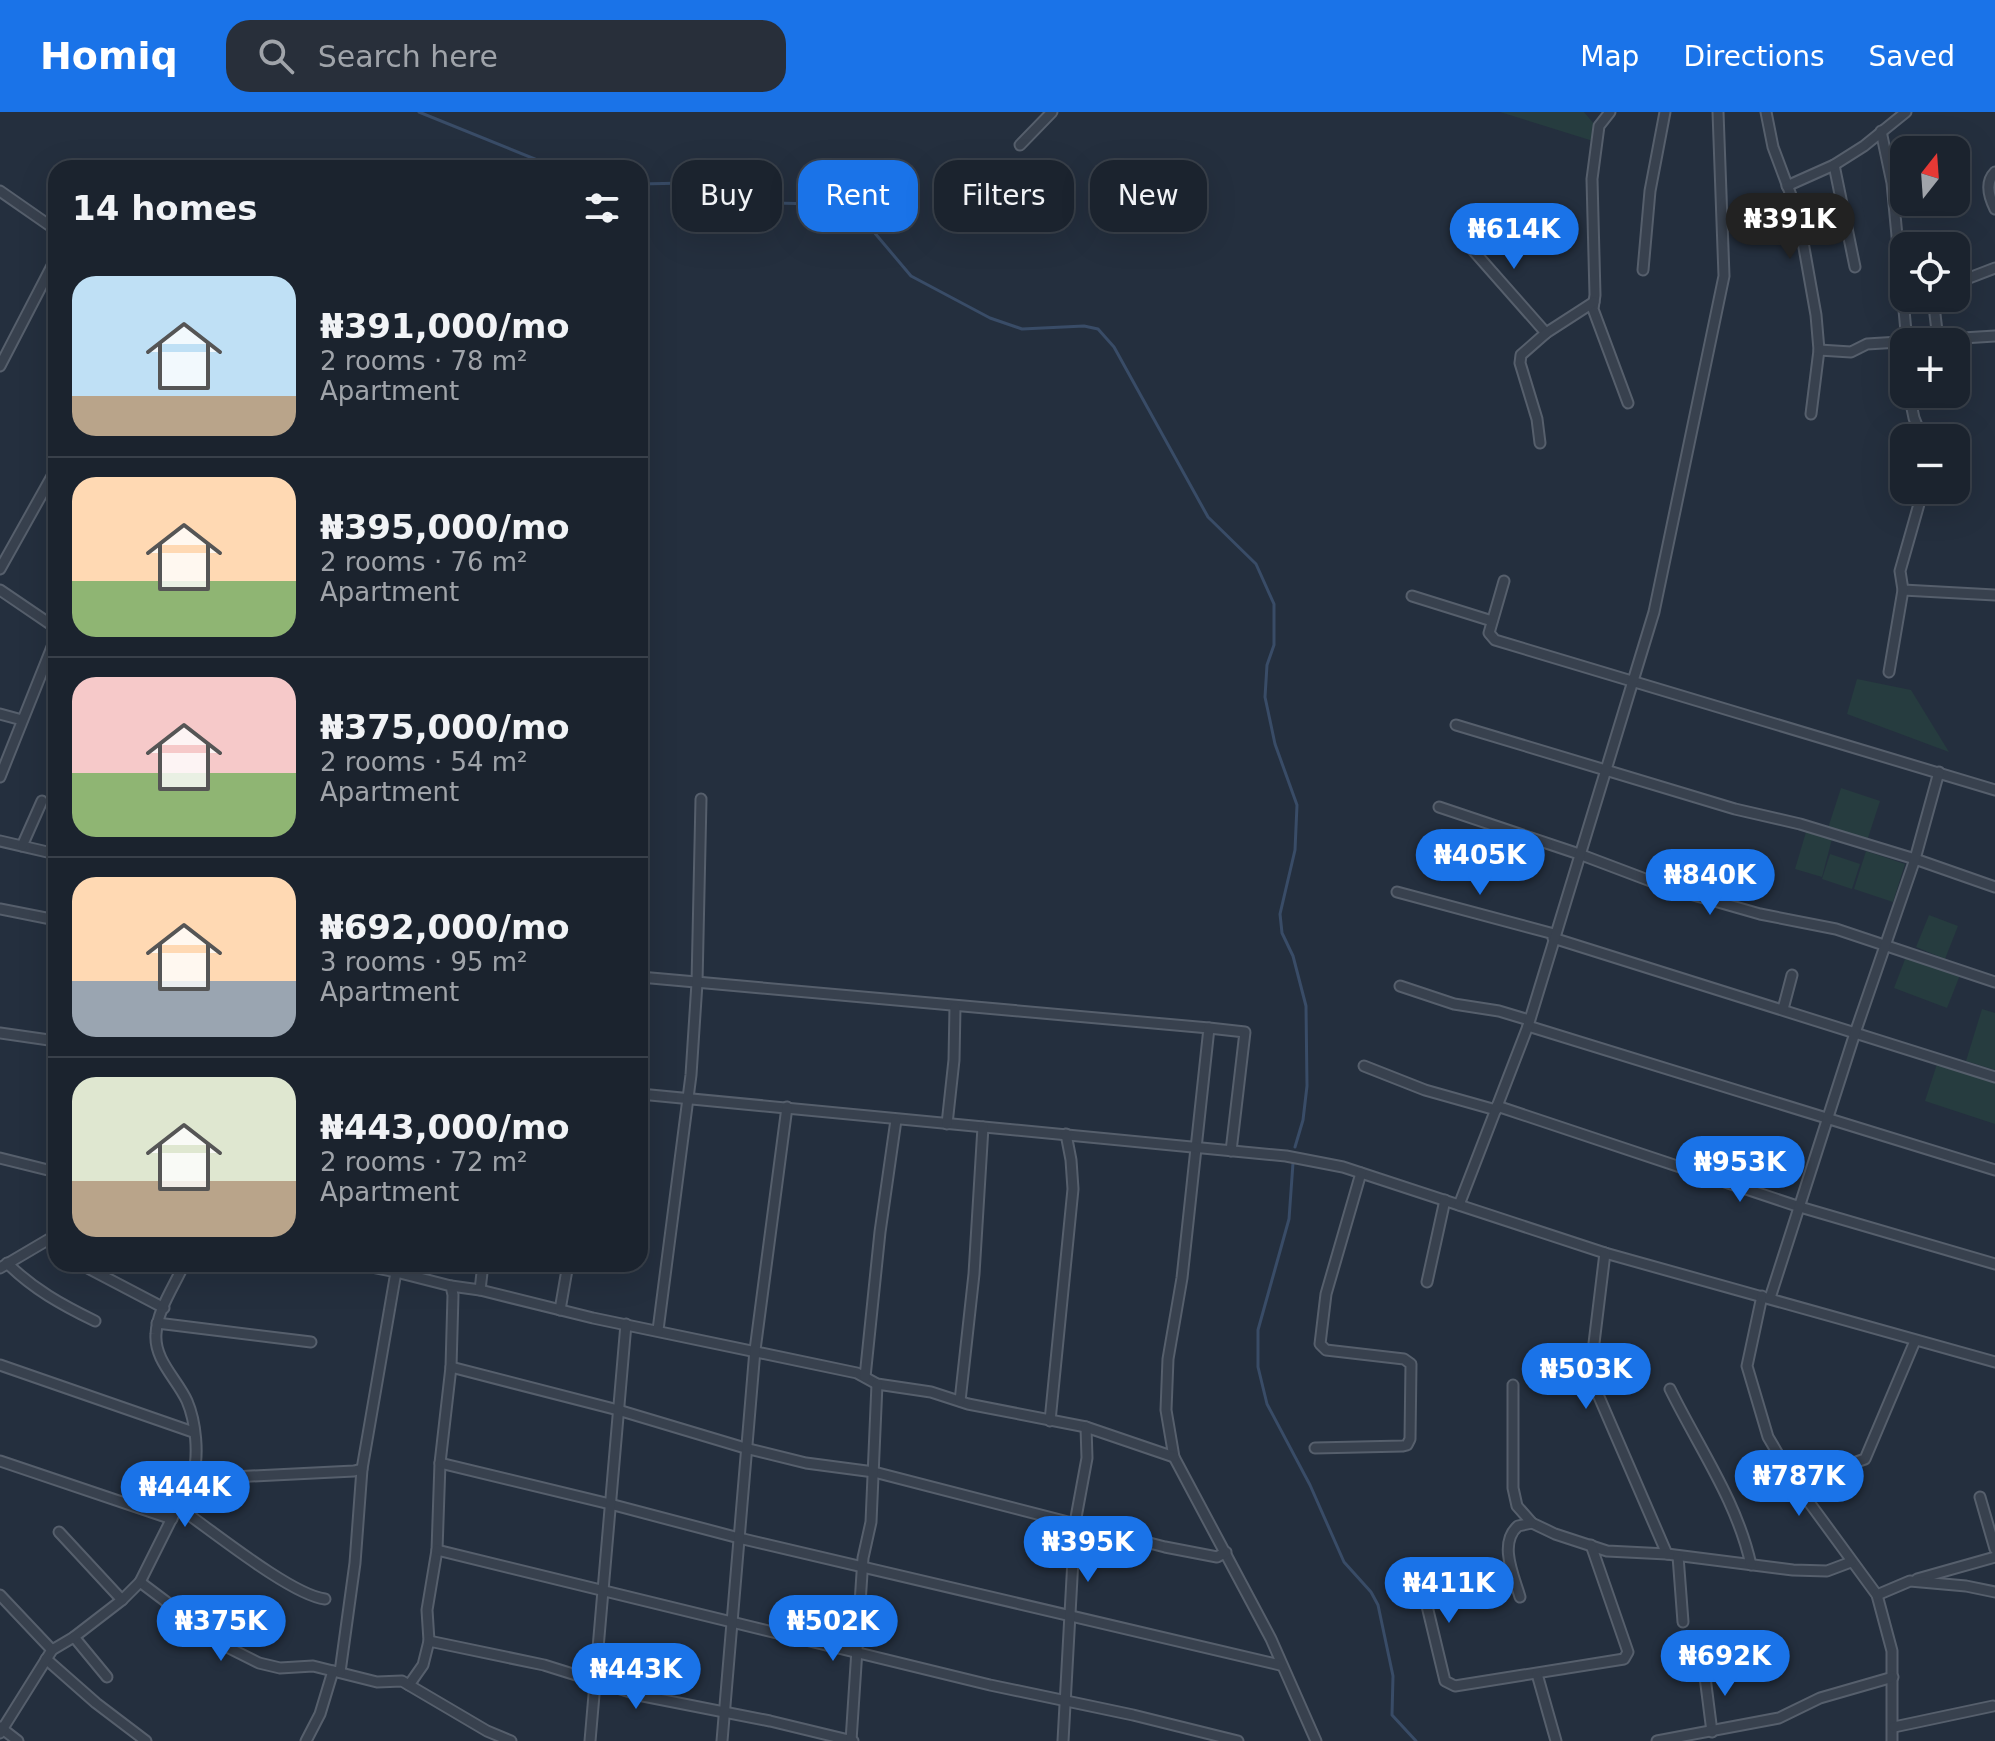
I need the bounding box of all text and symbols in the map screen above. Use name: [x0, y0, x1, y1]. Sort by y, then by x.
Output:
search box: [226, 20, 786, 92]
text: Homiq: [40, 34, 178, 78]
icon: search: [254, 34, 298, 78]
text: Search here: [318, 39, 498, 74]
text: Map: [1580, 40, 1639, 73]
text: Directions: [1683, 40, 1824, 73]
text: Saved: [1868, 40, 1955, 73]
north arrow: [1890, 136, 1970, 216]
map controls: [1890, 136, 1970, 504]
chip: Buy: [672, 160, 782, 232]
chip: Rent: [798, 160, 918, 232]
chip: Filters: [934, 160, 1074, 232]
chip: New: [1090, 160, 1207, 232]
icon: filters: [580, 186, 624, 230]
text: 14 homes: [72, 188, 257, 228]
pin: ₦391K: [1734, 193, 1846, 261]
pin: ₦614K: [1458, 203, 1570, 271]
text: ₦391K: [1744, 204, 1836, 234]
text: ₦614K: [1468, 214, 1560, 244]
button: locate: [1890, 232, 1970, 312]
text: ₦391,000/mo: [320, 306, 570, 346]
icon: home: [136, 308, 232, 404]
button: +: [1890, 328, 1970, 408]
text: 2 rooms · 78 m²: [320, 346, 528, 376]
text: Apartment: [320, 376, 459, 406]
button: −: [1890, 424, 1970, 504]
text: ₦395,000/mo: [320, 507, 570, 547]
icon: home: [136, 509, 232, 605]
text: 2 rooms · 76 m²: [320, 547, 528, 577]
text: Apartment: [320, 577, 459, 607]
text: ₦375,000/mo: [320, 707, 570, 747]
icon: home: [136, 709, 232, 805]
text: 2 rooms · 54 m²: [320, 747, 528, 777]
text: Apartment: [320, 777, 459, 807]
pin: ₦405K: [1424, 829, 1536, 897]
text: ₦405K: [1434, 840, 1526, 870]
pin: ₦840K: [1654, 849, 1766, 917]
text: ₦840K: [1664, 860, 1756, 890]
text: ₦692,000/mo: [320, 907, 570, 947]
icon: home: [136, 909, 232, 1005]
text: 3 rooms · 95 m²: [320, 947, 528, 977]
text: Apartment: [320, 977, 459, 1007]
text: ₦443,000/mo: [320, 1107, 570, 1147]
icon: home: [136, 1109, 232, 1205]
pin: ₦953K: [1684, 1136, 1796, 1204]
text: 2 rooms · 72 m²: [320, 1147, 528, 1177]
text: ₦953K: [1694, 1147, 1786, 1177]
text: Apartment: [320, 1177, 459, 1207]
pin: ₦503K: [1530, 1343, 1642, 1411]
text: ₦503K: [1540, 1354, 1632, 1384]
pin: ₦787K: [1743, 1450, 1855, 1518]
pin: ₦444K: [129, 1461, 241, 1529]
text: ₦787K: [1753, 1461, 1845, 1491]
text: ₦444K: [139, 1472, 231, 1502]
pin: ₦395K: [1032, 1516, 1144, 1584]
text: ₦395K: [1042, 1527, 1134, 1557]
pin: ₦411K: [1393, 1557, 1505, 1625]
text: ₦411K: [1403, 1568, 1495, 1598]
pin: ₦375K: [165, 1595, 277, 1663]
pin: ₦502K: [777, 1595, 889, 1663]
text: ₦375K: [175, 1606, 267, 1636]
text: ₦502K: [787, 1606, 879, 1636]
pin: ₦692K: [1669, 1630, 1781, 1698]
text: ₦692K: [1679, 1641, 1771, 1671]
pin: ₦443K: [580, 1643, 692, 1711]
text: ₦443K: [590, 1654, 682, 1684]

